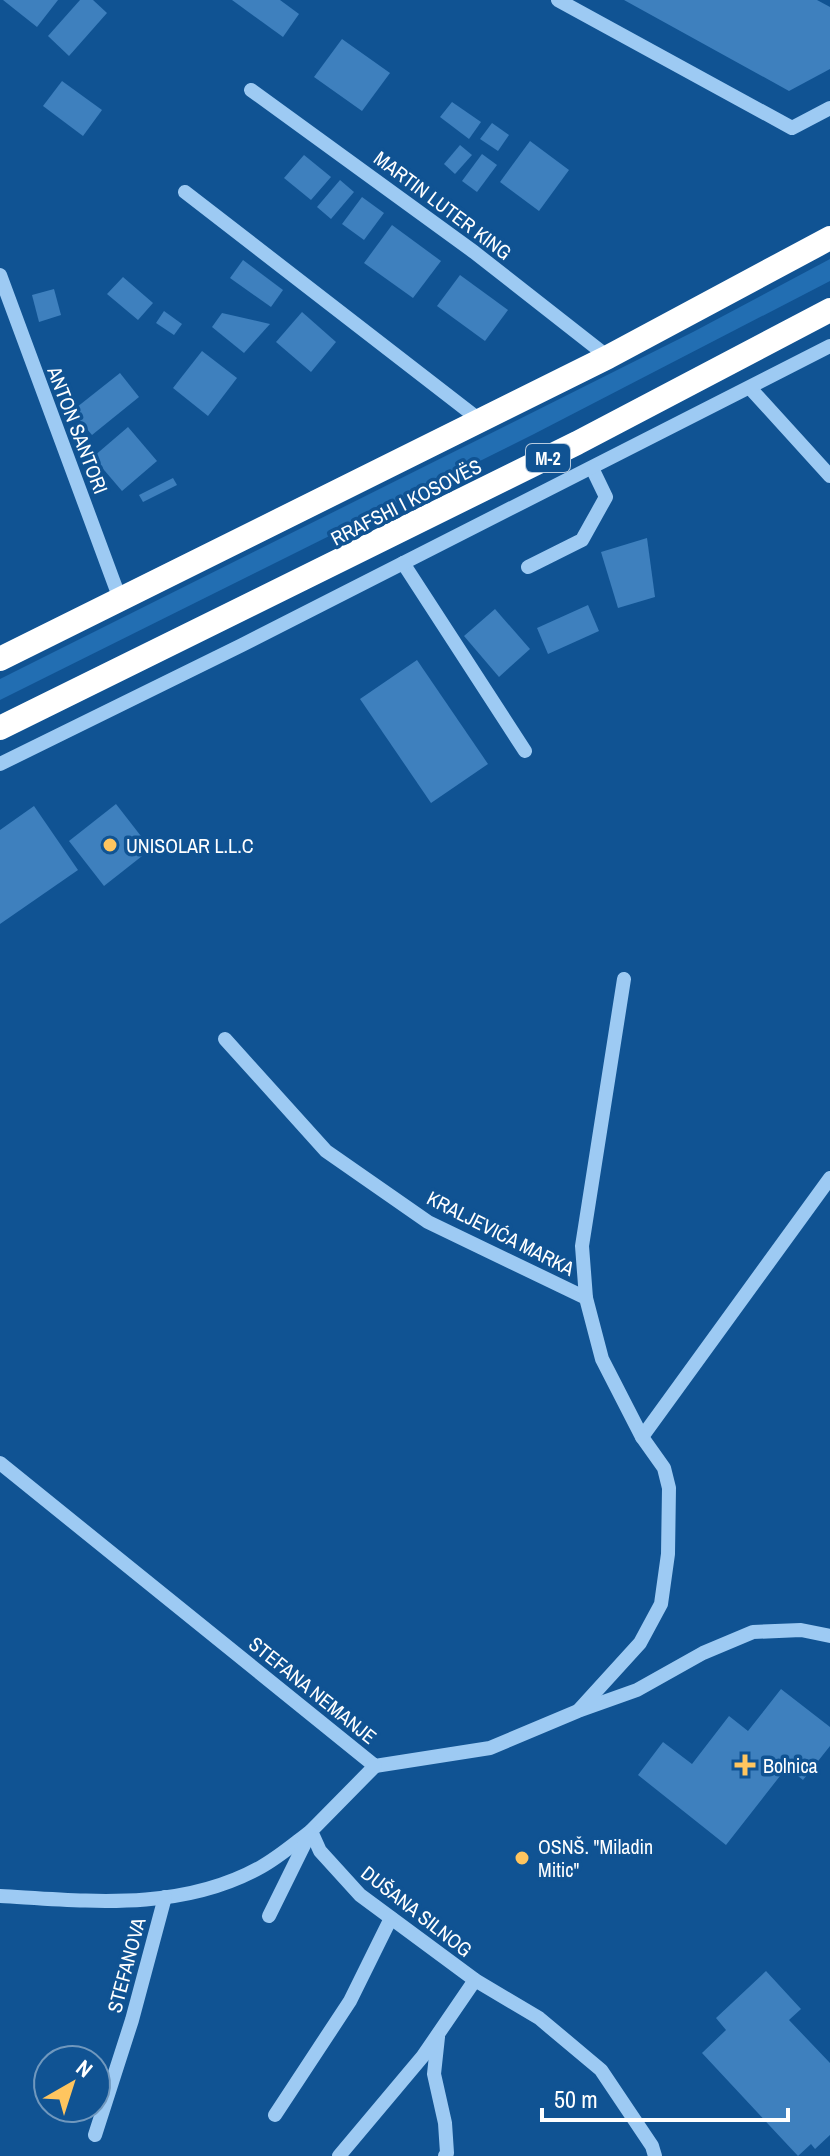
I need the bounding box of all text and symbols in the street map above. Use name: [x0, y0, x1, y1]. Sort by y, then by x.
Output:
street label: MARTIN LUTER KING: [369, 144, 517, 266]
street label: ANTON SANTORI: [41, 362, 115, 498]
road number: M-2: [526, 444, 570, 472]
street label: RRAFSHI I KOSOVËS: [326, 452, 486, 552]
place label: UNISOLAR L.L.C: [126, 832, 254, 859]
marker: UNISOLAR L.L.C: [101, 836, 119, 854]
street label: KRALJEVIĆA MARKA: [423, 1184, 579, 1282]
street label: STEFANA NEMANJE: [244, 1630, 382, 1750]
place label: Bolnica: [763, 1752, 818, 1779]
marker: Bolnica: [734, 1754, 756, 1776]
place label: OSNŠ. "Miladin Mitic": [538, 1833, 653, 1883]
marker: OSNŠ. "Miladin Mitic": [513, 1849, 531, 1867]
street label: DUŠANA SILNOG: [356, 1859, 478, 1963]
street label: STEFANOVA: [100, 1914, 152, 2015]
north arrow: [32, 2044, 112, 2124]
text: N: [70, 2053, 99, 2084]
scale bar: [542, 2072, 788, 2122]
text: 50 m: [554, 2083, 598, 2115]

